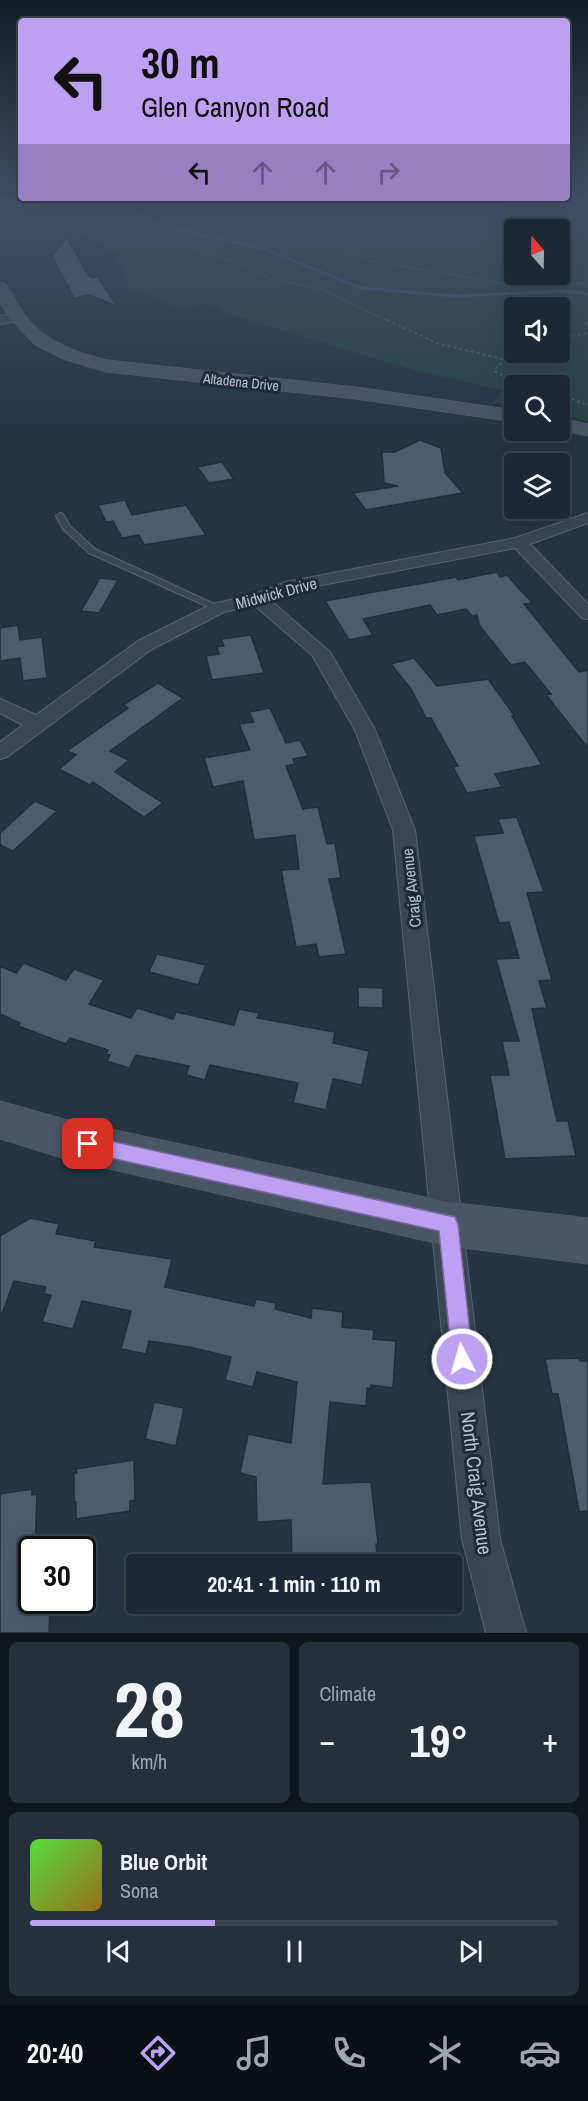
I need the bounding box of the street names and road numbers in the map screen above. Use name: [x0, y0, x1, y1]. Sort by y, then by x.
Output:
street label: Altadena Drive: [201, 369, 280, 395]
street label: Midwick Drive: [233, 572, 319, 614]
street label: Craig Avenue: [396, 847, 426, 929]
street label: North Craig Avenue: [455, 1410, 499, 1556]

